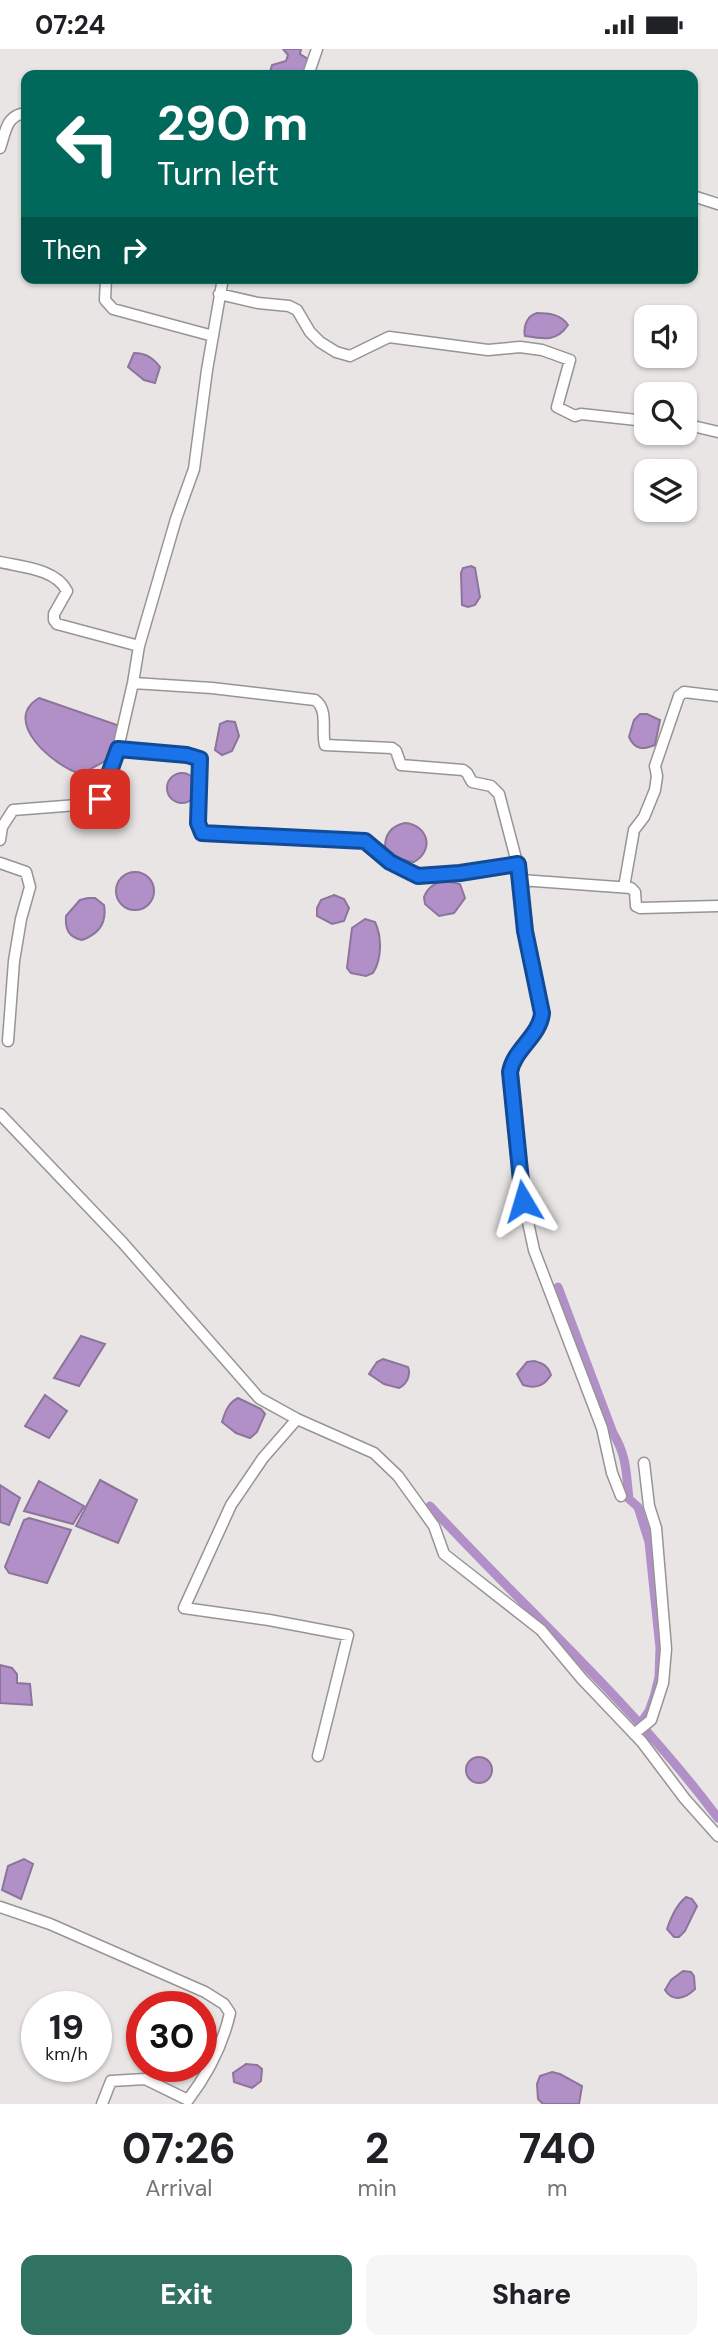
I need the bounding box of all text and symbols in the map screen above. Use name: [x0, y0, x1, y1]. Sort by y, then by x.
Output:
text: 07:24: [35, 8, 105, 42]
text: 290 m: [157, 91, 308, 155]
icon: left: [42, 98, 133, 189]
text: Turn left: [157, 153, 279, 195]
icon: right: [115, 231, 153, 269]
text: Then: [42, 233, 101, 267]
map controls: [634, 305, 697, 522]
button: sound: [634, 305, 697, 368]
button: search: [634, 382, 697, 445]
button: layers: [634, 459, 697, 522]
pin: [70, 769, 130, 829]
icon: arrive: [81, 780, 119, 818]
position arrow: [486, 1164, 560, 1238]
speed limit sign: 30: [126, 1991, 217, 2082]
text: 19: [49, 2004, 84, 2050]
text: km/h: [45, 2042, 88, 2066]
text: 07:26: [122, 2121, 236, 2176]
text: 2: [365, 2121, 389, 2176]
text: 740: [519, 2121, 596, 2176]
text: Arrival: [145, 2173, 212, 2203]
text: min: [358, 2173, 397, 2203]
text: m: [547, 2173, 568, 2203]
button: Exit: [21, 2255, 352, 2335]
button: Share: [366, 2255, 697, 2335]

